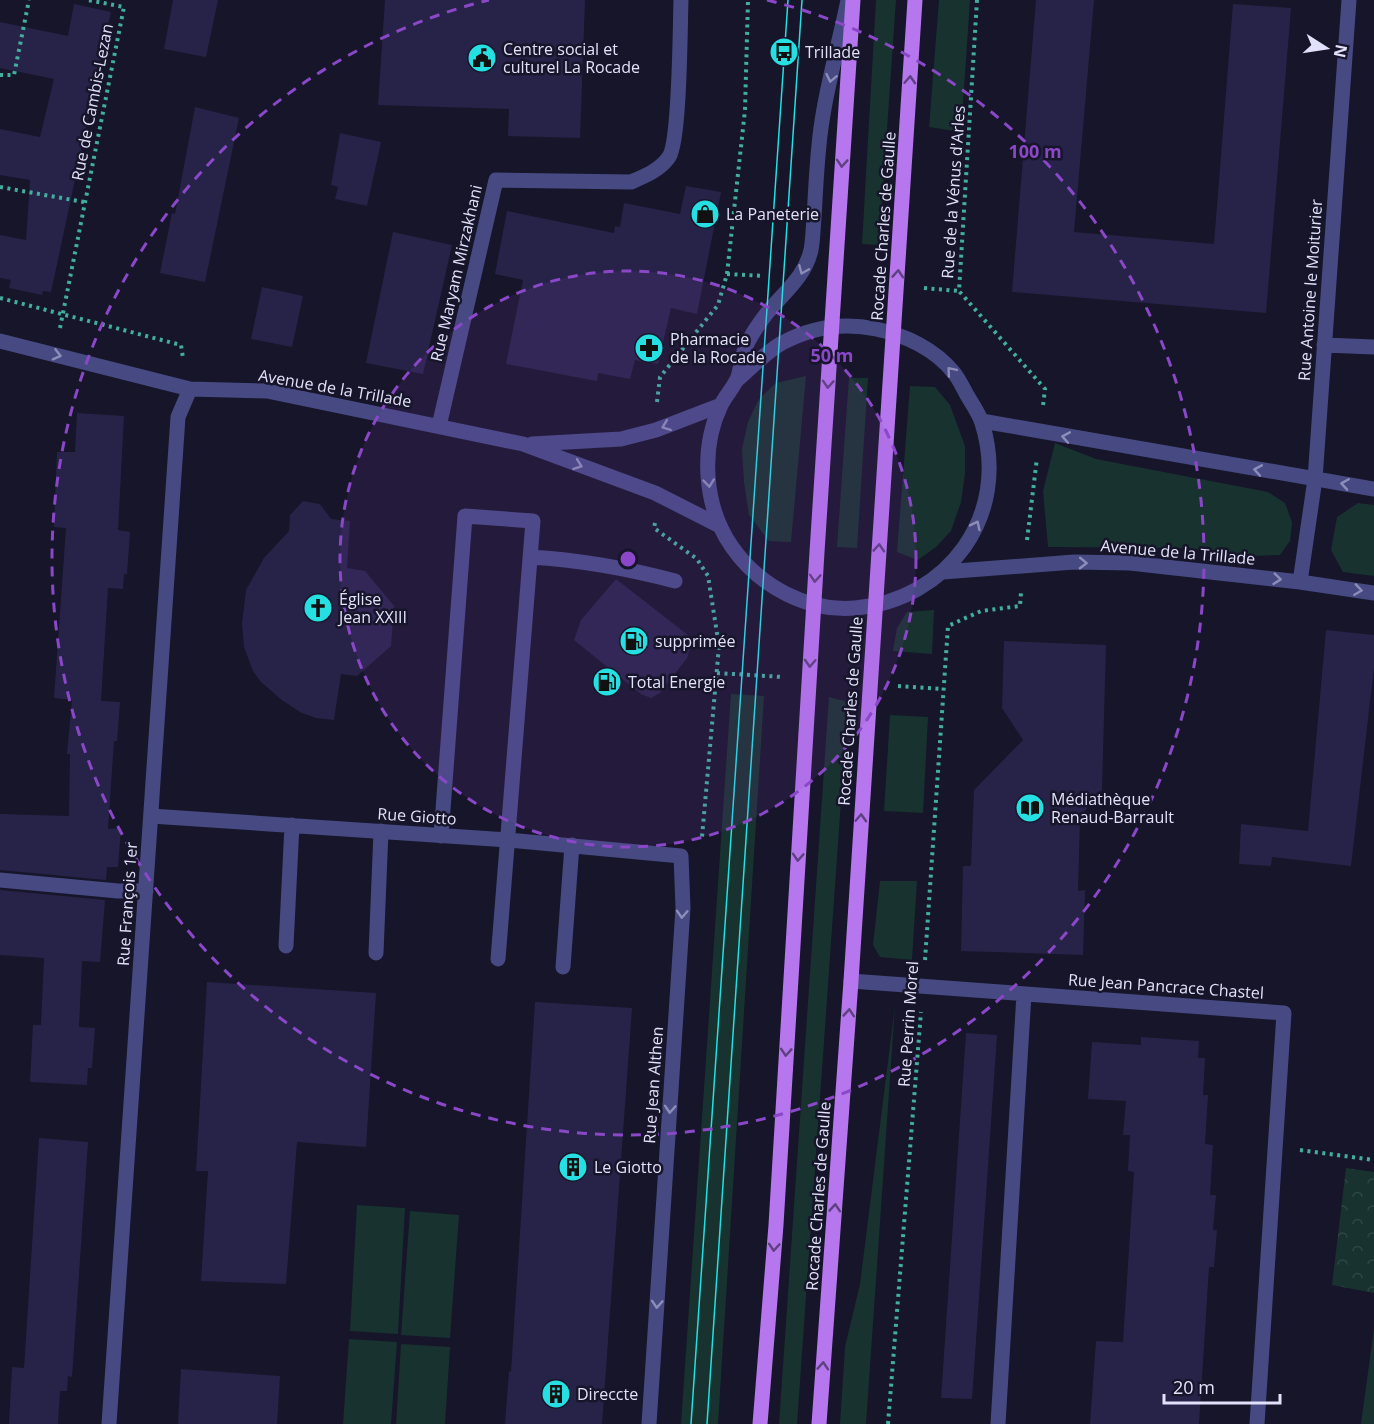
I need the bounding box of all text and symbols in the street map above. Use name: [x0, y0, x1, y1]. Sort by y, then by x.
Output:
north arrow: [1296, 18, 1356, 78]
street label: Rue de Cambis-Lezan: [66, 22, 118, 182]
bus stop icon: Trillade: [768, 36, 800, 68]
place label: Centre social et culturel La Rocade: [503, 38, 640, 78]
place label: Trillade: [805, 41, 860, 63]
public building icon: Centre social et culturel La Rocade: [466, 42, 498, 74]
text: N: [1329, 42, 1353, 60]
one-way arrow: [826, 72, 839, 82]
one-way arrow: [903, 75, 916, 84]
street label: Rue de la Vénus d'Arles: [936, 105, 970, 279]
street label: Rocade Charles de Gaulle: [865, 131, 901, 321]
text: 100 m: [1008, 139, 1062, 163]
one-way arrow: [836, 159, 849, 168]
street label: Rue Maryam Mirzakhani: [425, 182, 487, 364]
shop icon: La Paneterie: [689, 198, 721, 230]
street label: Rue Antoine le Moiturier: [1293, 198, 1327, 382]
place label: La Paneterie: [726, 203, 819, 225]
one-way arrow: [798, 263, 810, 274]
one-way arrow: [891, 270, 904, 279]
place label: Pharmacie de la Rocade: [670, 328, 765, 368]
pharmacy icon: Pharmacie de la Rocade: [633, 332, 665, 364]
text: 50 m: [811, 343, 853, 367]
one-way arrow: [51, 348, 61, 361]
street label: Avenue de la Trillade: [257, 364, 413, 412]
one-way arrow: [947, 367, 958, 378]
one-way arrow: [821, 379, 834, 388]
one-way arrow: [662, 419, 673, 431]
one-way arrow: [1061, 431, 1070, 443]
one-way arrow: [572, 457, 583, 470]
one-way arrow: [1253, 464, 1262, 476]
one-way arrow: [702, 478, 714, 487]
one-way arrow: [1340, 478, 1350, 491]
one-way arrow: [969, 520, 981, 531]
street label: Avenue de la Trillade: [1100, 534, 1256, 570]
one-way arrow: [872, 543, 885, 552]
centre of rings: [618, 549, 638, 569]
one-way arrow: [1078, 556, 1087, 569]
one-way arrow: [1272, 573, 1281, 585]
one-way arrow: [809, 574, 822, 583]
one-way arrow: [1353, 584, 1362, 596]
place label: Église Jean XXIII: [337, 588, 407, 628]
church icon: Église Jean XXIII: [302, 592, 334, 624]
street label: Rocade Charles de Gaulle: [832, 616, 868, 806]
fuel station icon: supprimée: [618, 625, 650, 657]
place label: supprimée: [655, 630, 735, 652]
one-way arrow: [804, 658, 817, 667]
fuel station icon: Total Energie: [591, 666, 623, 698]
place label: Total Energie: [628, 671, 725, 693]
place label: Médiathèque Renaud-Barrault: [1051, 788, 1174, 828]
library icon: Médiathèque Renaud-Barrault: [1014, 792, 1046, 824]
street label: Rue Giotto: [377, 802, 457, 830]
one-way arrow: [854, 814, 867, 823]
street label: Rue François 1er: [112, 841, 142, 967]
one-way arrow: [792, 853, 805, 862]
one-way arrow: [676, 910, 689, 919]
street label: Rue Perrin Morel: [893, 960, 923, 1088]
street label: Rue Jean Pancrace Chastel: [1067, 968, 1265, 1004]
one-way arrow: [842, 1009, 855, 1018]
street label: Rue Jean Althen: [638, 1026, 668, 1144]
one-way arrow: [780, 1048, 793, 1057]
street label: Rocade Charles de Gaulle: [800, 1101, 836, 1291]
one-way arrow: [663, 1104, 676, 1113]
building icon: Le Giotto: [557, 1151, 589, 1183]
place label: Le Giotto: [594, 1156, 662, 1178]
one-way arrow: [828, 1203, 841, 1212]
one-way arrow: [768, 1242, 781, 1251]
one-way arrow: [650, 1299, 663, 1308]
one-way arrow: [817, 1361, 830, 1370]
scale bar: [1164, 1367, 1280, 1405]
text: 20 m: [1173, 1375, 1215, 1399]
building icon: Direccte: [540, 1378, 572, 1410]
place label: Direccte: [577, 1383, 638, 1405]

